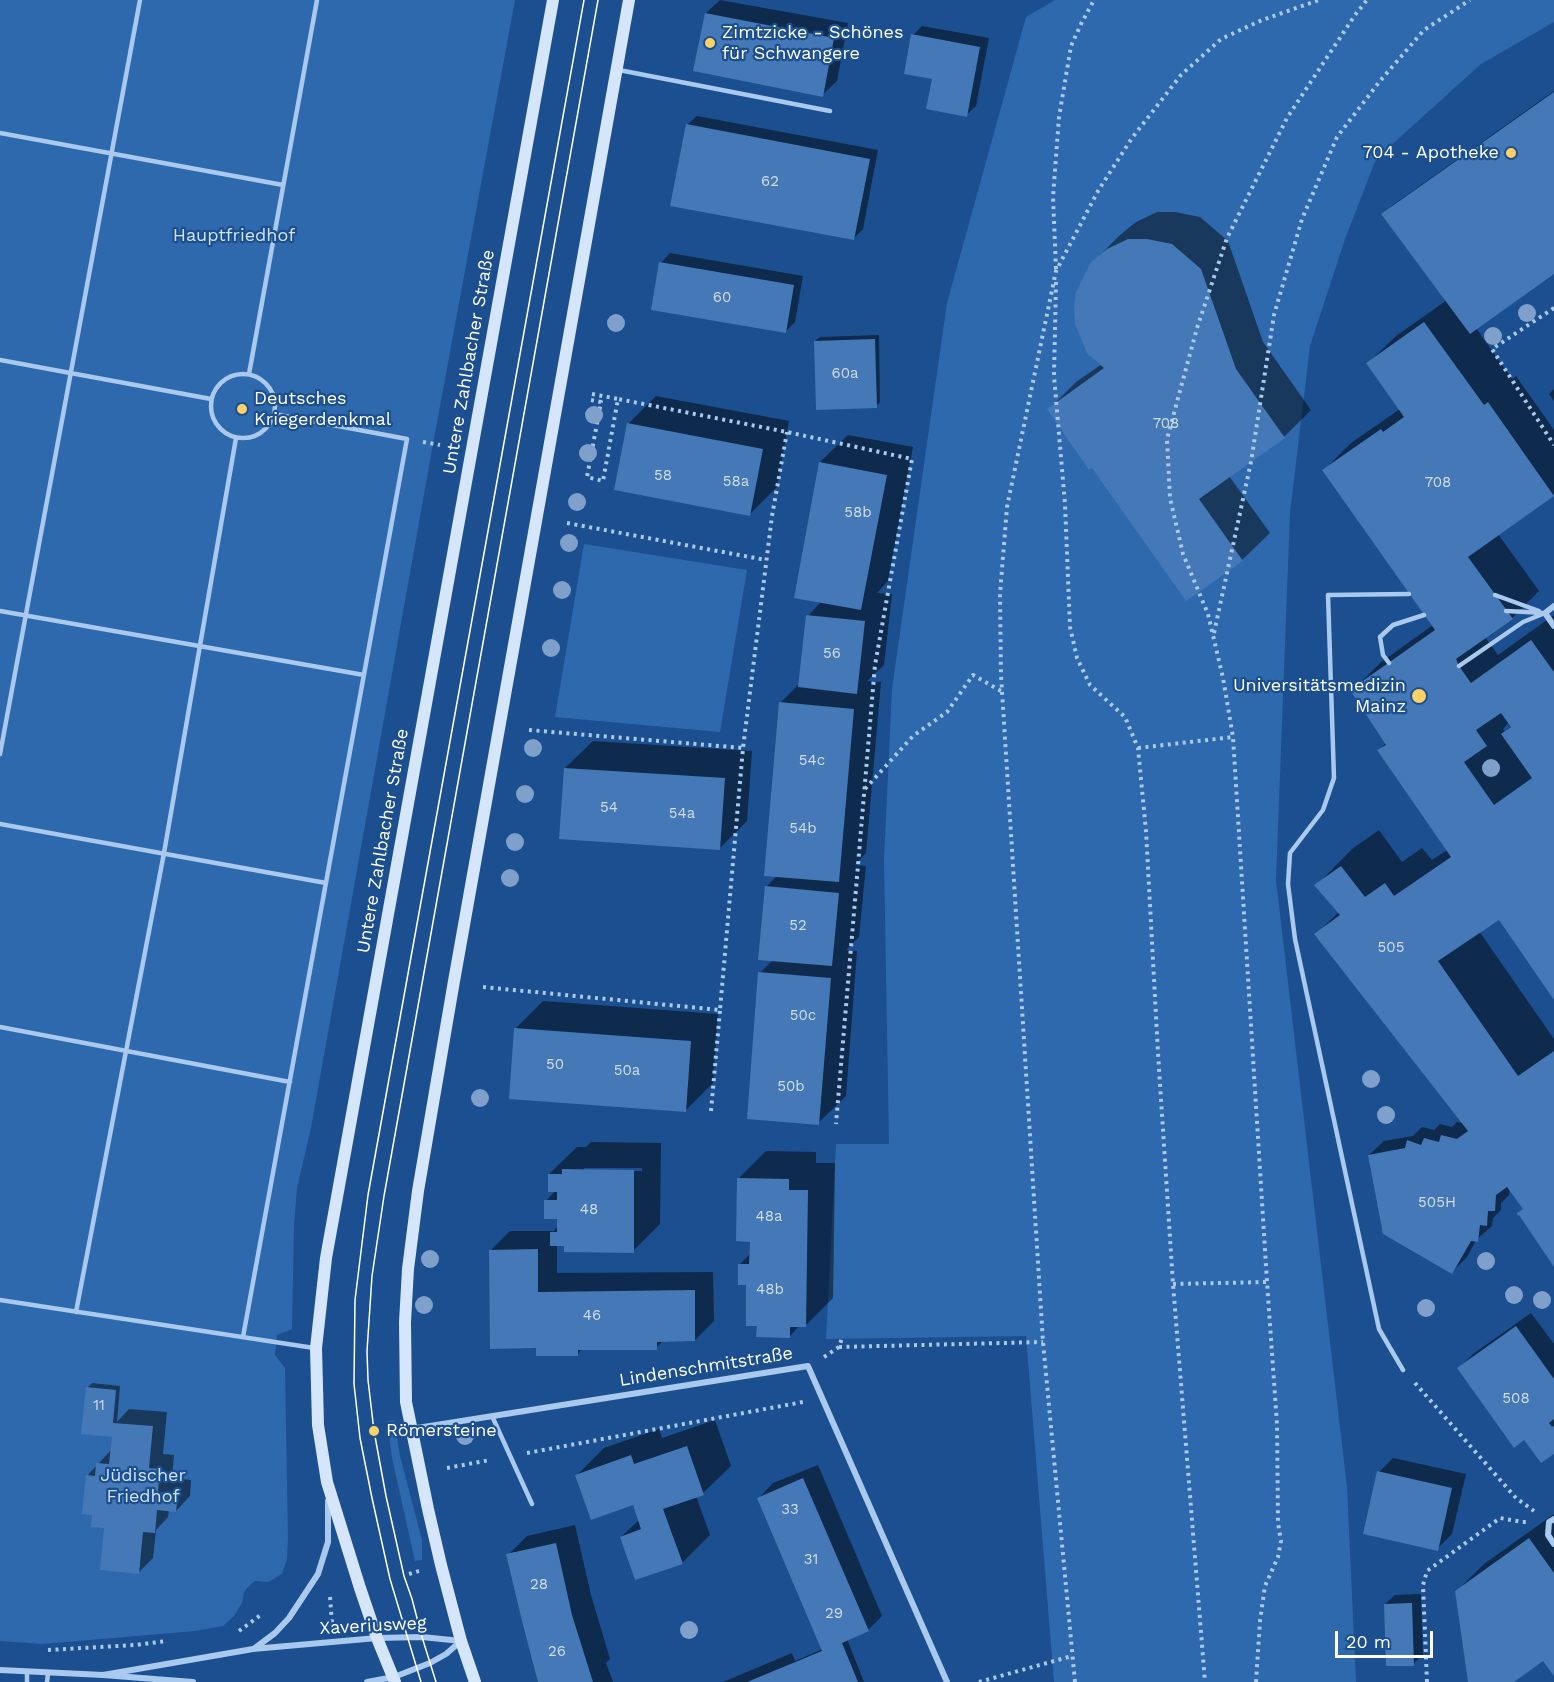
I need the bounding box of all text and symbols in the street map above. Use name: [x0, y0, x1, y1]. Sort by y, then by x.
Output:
place label: Zimtzicke - Schönes für Schwangere: [722, 22, 903, 64]
marker: Zimtzicke - Schönes für Schwangere: [703, 36, 717, 50]
place label: 704 - Apotheke: [1362, 142, 1499, 164]
marker: 704 - Apotheke: [1504, 146, 1518, 160]
house number: 62: [761, 173, 779, 191]
park label: Hauptfriedhof: [173, 225, 295, 247]
street label: Untere Zahlbacher Straße: [439, 248, 499, 476]
house number: 60: [713, 289, 731, 307]
house number: 60a: [832, 365, 858, 383]
place label: Deutsches Kriegerdenkmal: [254, 388, 391, 430]
marker: Deutsches Kriegerdenkmal: [235, 402, 249, 416]
house number: 708: [1153, 415, 1179, 433]
house number: 58: [654, 467, 672, 485]
house number: 58a: [723, 473, 749, 491]
house number: 708: [1425, 474, 1451, 492]
house number: 58b: [844, 504, 872, 522]
house number: 56: [823, 645, 841, 663]
place label: Universitätsmedizin Mainz: [1233, 675, 1406, 718]
marker: Universitätsmedizin Mainz: [1410, 687, 1428, 705]
street label: Untere Zahlbacher Straße: [353, 727, 413, 955]
house number: 54c: [799, 752, 825, 770]
house number: 54: [600, 799, 618, 817]
house number: 54a: [669, 805, 695, 823]
house number: 54b: [789, 820, 817, 838]
house number: 52: [789, 917, 807, 935]
house number: 505: [1378, 939, 1404, 957]
house number: 50c: [790, 1007, 816, 1025]
house number: 50: [546, 1056, 564, 1074]
house number: 50a: [614, 1062, 640, 1080]
house number: 50b: [777, 1078, 805, 1096]
house number: 505H: [1418, 1194, 1456, 1212]
house number: 48: [580, 1201, 598, 1219]
house number: 48a: [756, 1208, 782, 1226]
house number: 48b: [756, 1281, 784, 1299]
house number: 46: [583, 1307, 601, 1325]
street label: Lindenschmitstraße: [618, 1343, 794, 1391]
house number: 508: [1502, 1390, 1530, 1408]
house number: 11: [93, 1397, 105, 1415]
place label: Römersteine: [386, 1420, 497, 1442]
marker: Römersteine: [367, 1424, 381, 1438]
park label: Jüdischer Friedhof: [100, 1465, 186, 1508]
house number: 33: [781, 1501, 799, 1519]
house number: 31: [804, 1551, 818, 1569]
house number: 28: [530, 1576, 548, 1594]
house number: 29: [825, 1605, 843, 1623]
street label: Xaveriusweg: [319, 1612, 427, 1640]
scale bar: [1338, 1619, 1436, 1657]
text: 20 m: [1346, 1631, 1391, 1652]
house number: 26: [548, 1643, 566, 1661]

